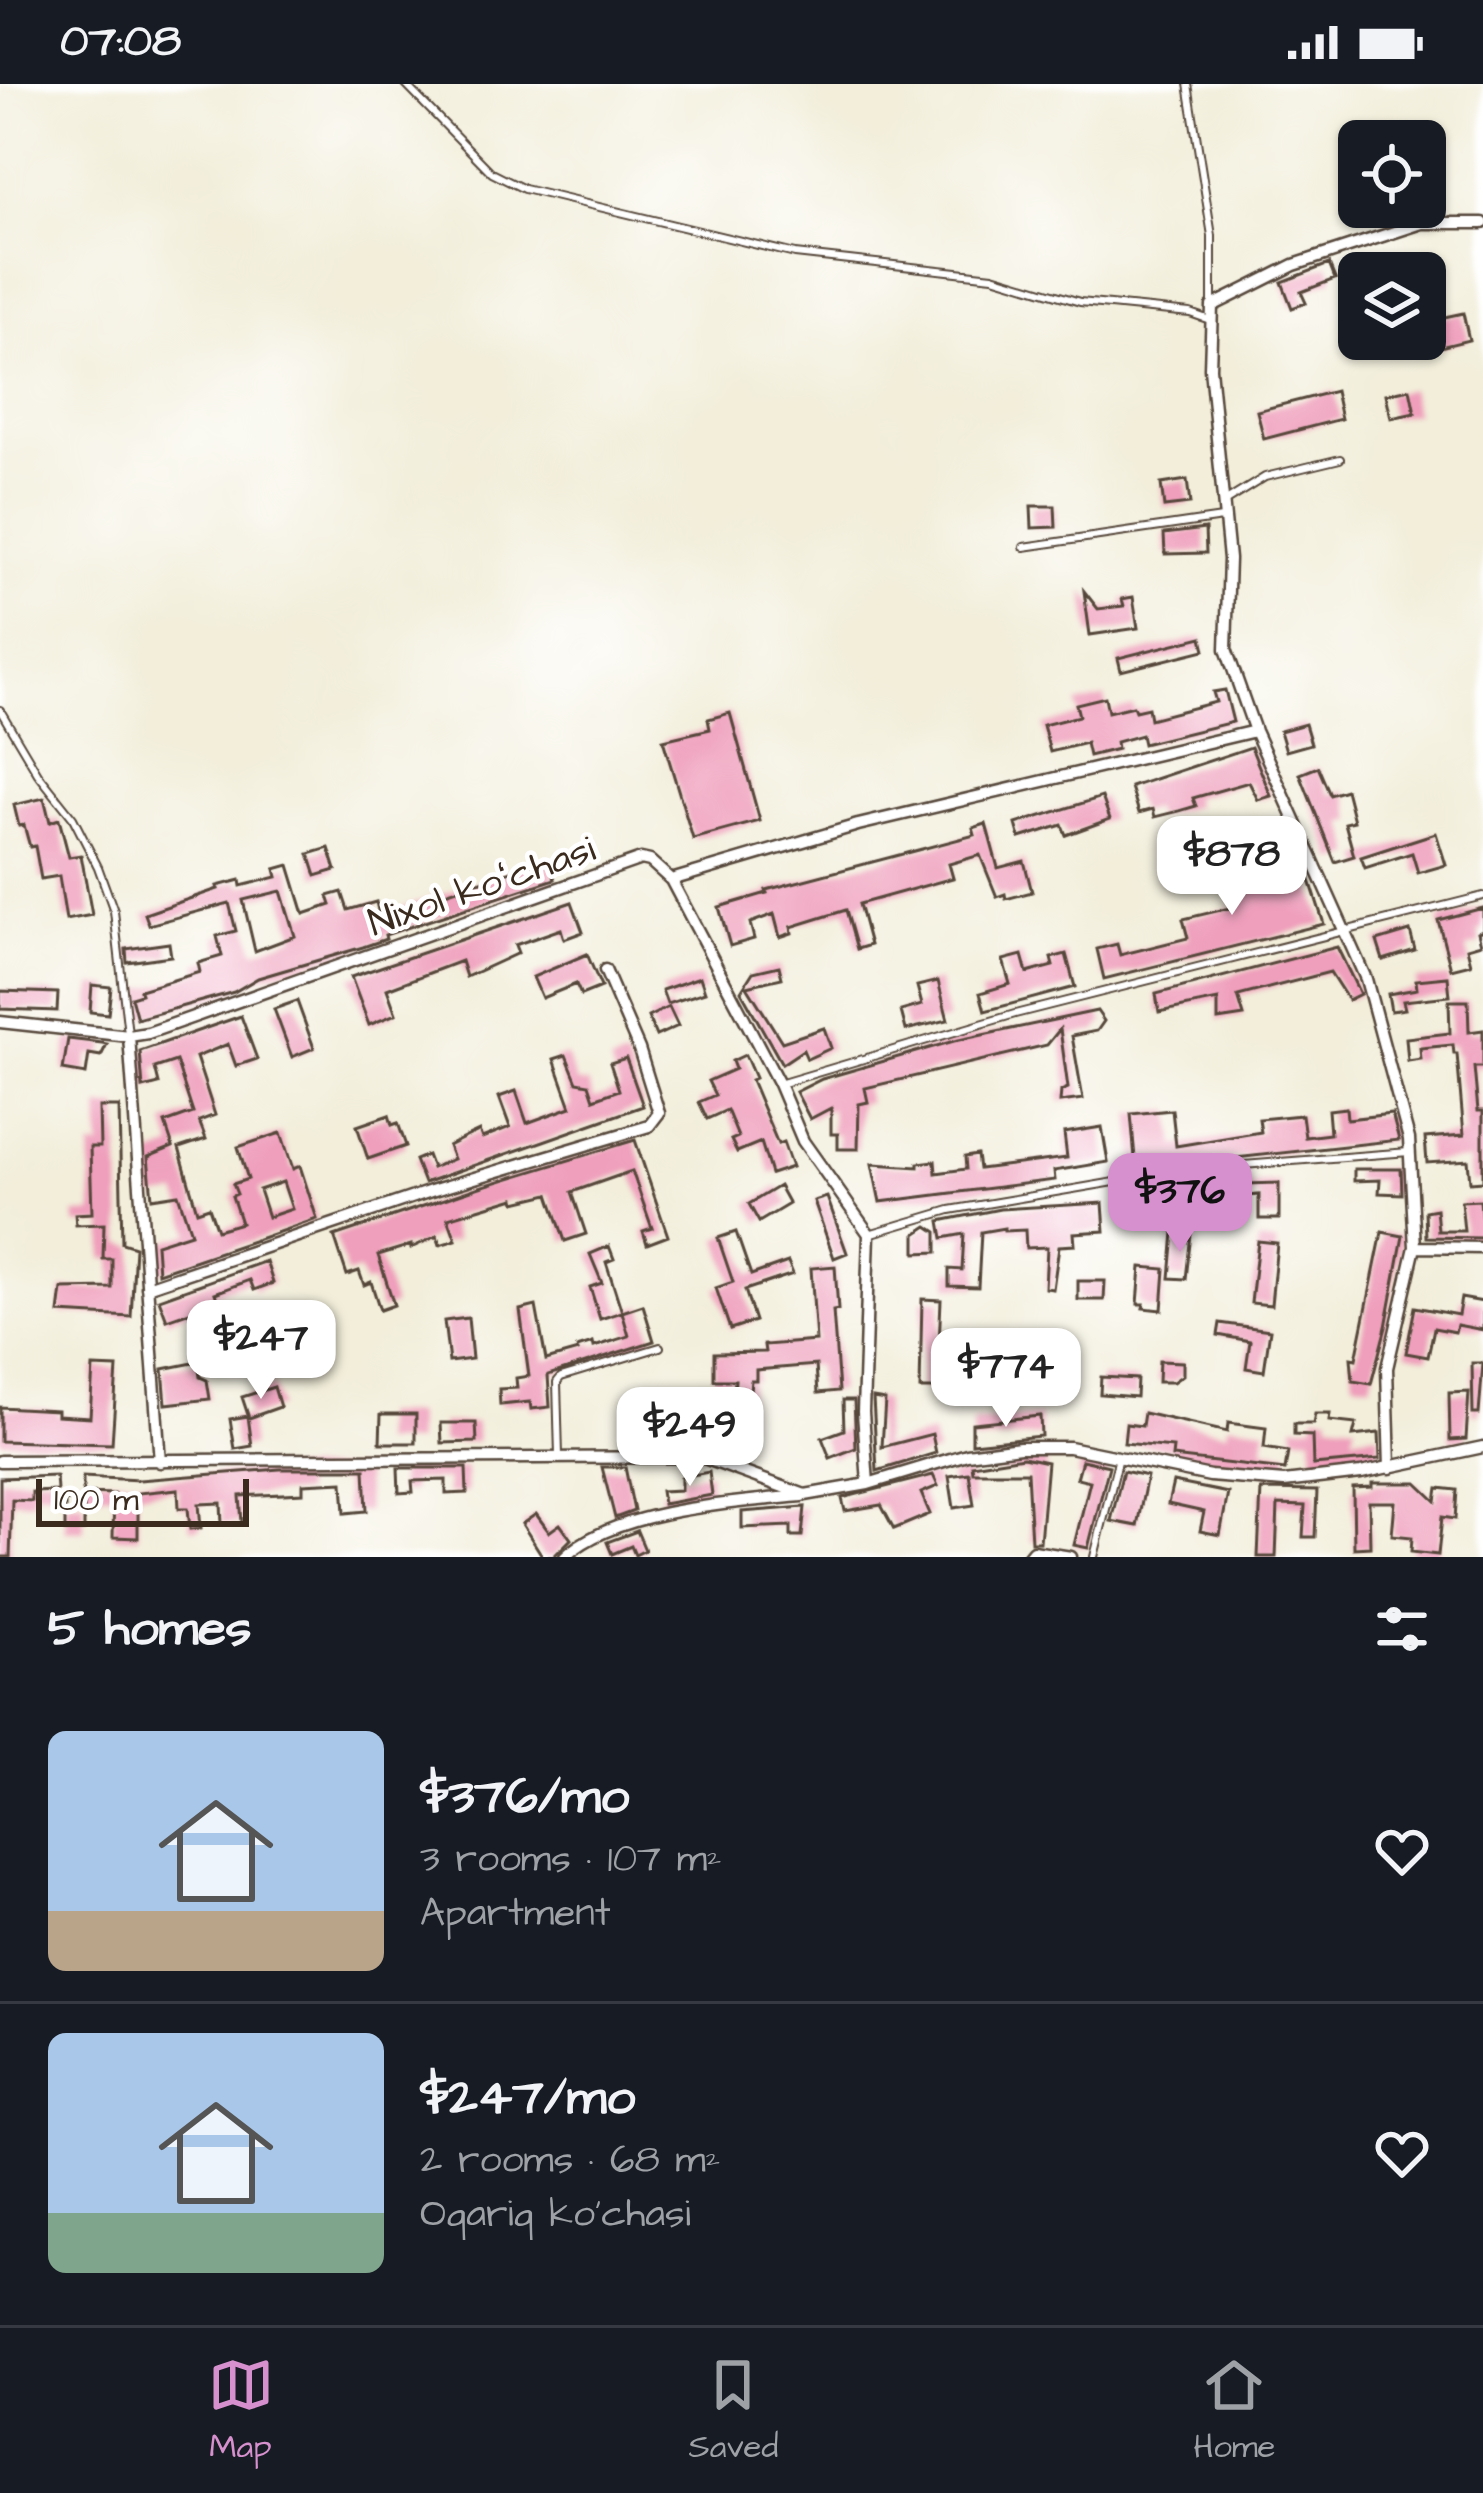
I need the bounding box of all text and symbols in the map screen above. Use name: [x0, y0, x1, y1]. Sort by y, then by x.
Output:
text: 07:08: [60, 11, 181, 73]
map controls: [1338, 120, 1446, 360]
button: locate: [1338, 120, 1446, 228]
button: layers: [1338, 252, 1446, 360]
pin: $878: [1161, 816, 1303, 918]
street label: Nixol koʻchasi: [361, 823, 603, 951]
text: $878: [1184, 828, 1280, 882]
pin: $376: [1109, 1153, 1251, 1255]
text: $376: [1135, 1165, 1225, 1219]
pin: $247: [190, 1300, 332, 1402]
text: $247: [214, 1312, 308, 1366]
pin: $774: [935, 1328, 1077, 1430]
text: $774: [958, 1340, 1054, 1394]
pin: $249: [619, 1387, 761, 1489]
text: $249: [644, 1399, 736, 1453]
scale bar: [36, 1473, 249, 1526]
text: 100 m: [54, 1477, 139, 1523]
text: 5 homes: [48, 1594, 251, 1665]
icon: filters: [1369, 1596, 1435, 1662]
text: $376/mo: [420, 1762, 629, 1833]
icon: home: [144, 1779, 288, 1923]
icon: heart: [1369, 1818, 1435, 1884]
text: 3 rooms · 107 m²: [420, 1833, 722, 1887]
text: Apartment: [420, 1887, 611, 1941]
text: $247/mo: [420, 2063, 635, 2134]
icon: home: [144, 2081, 288, 2225]
icon: heart: [1369, 2120, 1435, 2186]
text: 2 rooms · 68 m²: [420, 2134, 720, 2188]
text: Oqariq ko'chasi: [420, 2188, 691, 2242]
tab: Map: [208, 2352, 274, 2470]
tab: Saved: [689, 2352, 778, 2470]
tab: Home: [1193, 2352, 1275, 2470]

